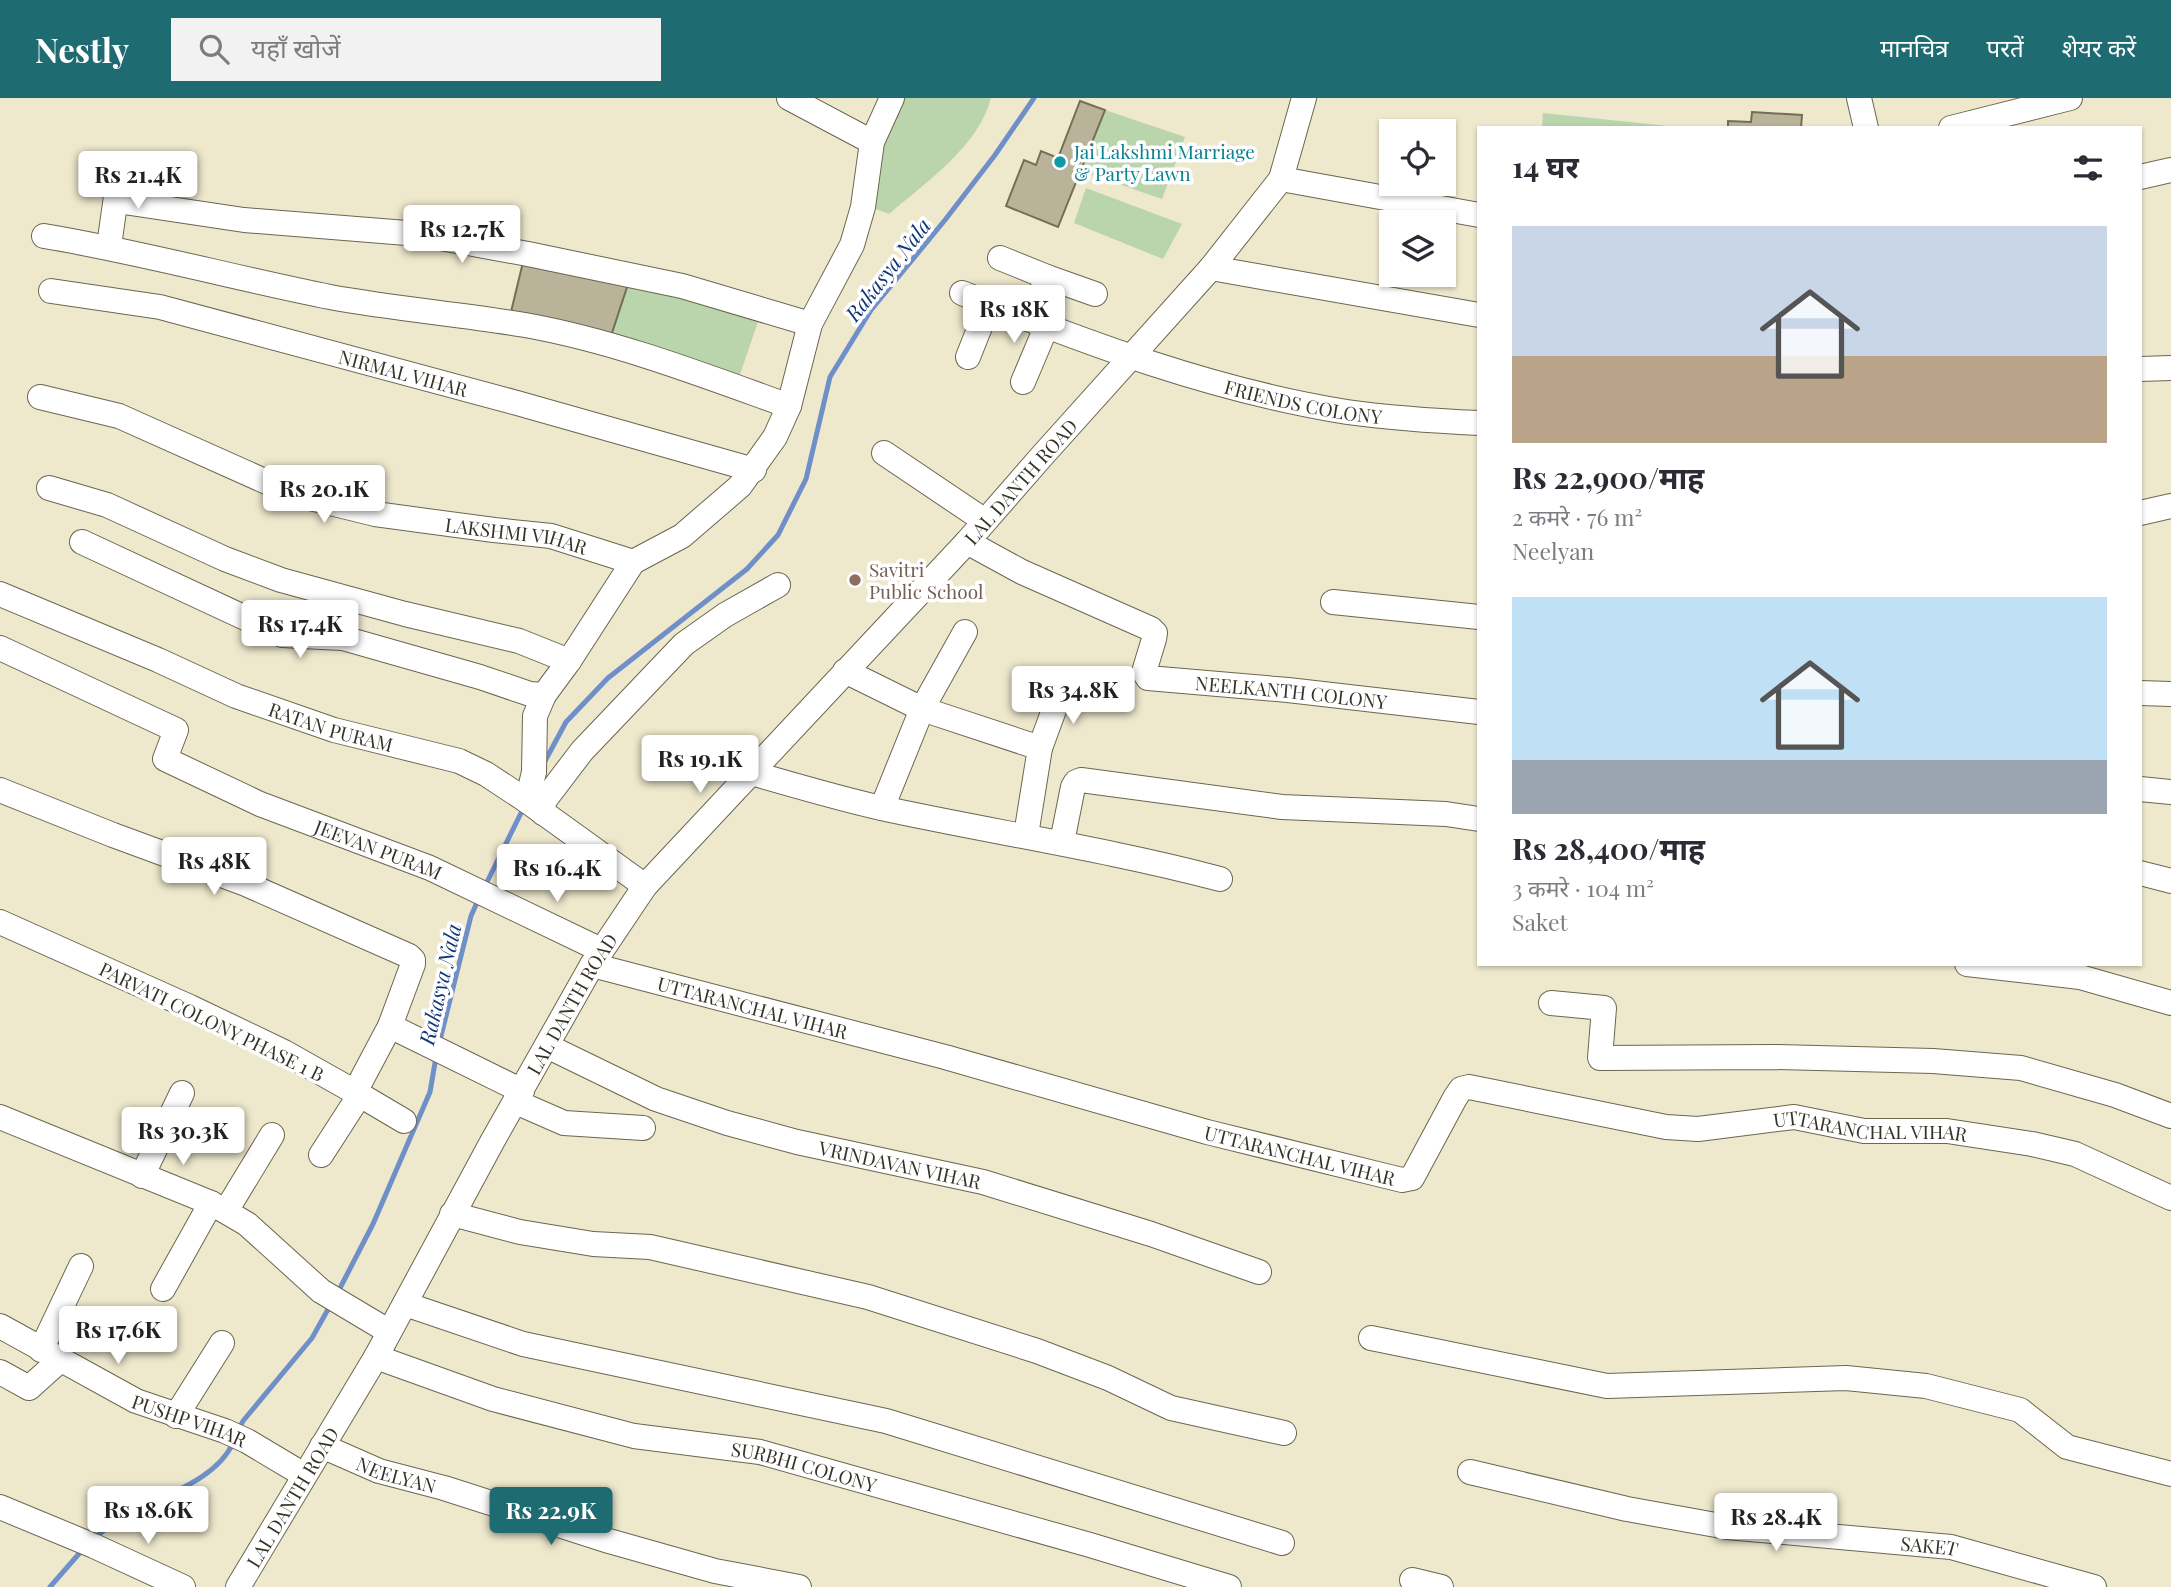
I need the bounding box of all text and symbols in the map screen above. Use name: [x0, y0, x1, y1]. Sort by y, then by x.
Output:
search box: [171, 18, 661, 81]
text: Nestly: [35, 27, 129, 71]
icon: search: [195, 30, 233, 68]
text: यहाँ खोजें: [251, 30, 340, 65]
text: मानचित्र: [1880, 31, 1949, 63]
text: परतें: [1987, 31, 2024, 63]
text: शेयर करें: [2062, 31, 2136, 63]
map controls: [1379, 119, 1456, 287]
button: locate: [1379, 119, 1456, 196]
place label: Jai Lakshmi Marriage & Party Lawn: [1073, 138, 1255, 186]
text: 14 घर: [1512, 146, 1579, 186]
icon: filters: [2069, 149, 2107, 187]
pin: Rs 21.4K: [66, 152, 210, 211]
marker: Jai Lakshmi Marriage & Party Lawn: [1052, 154, 1068, 170]
text: Rs 21.4K: [94, 158, 182, 189]
pin: Rs 12.7K: [390, 206, 534, 265]
button: layers: [1379, 210, 1456, 287]
text: Rs 12.7K: [419, 212, 505, 243]
water label: Rakasya Nala: [837, 212, 936, 327]
icon: home: [1747, 271, 1873, 397]
pin: Rs 18K: [957, 286, 1071, 345]
text: Rs 18K: [979, 292, 1049, 323]
street label: NIRMAL VIHAR: [336, 343, 471, 402]
street label: FRIENDS COLONY: [1222, 373, 1384, 429]
street label: LAL DANTH ROAD: [958, 413, 1083, 550]
text: Rs 22,900/माह: [1512, 457, 1704, 497]
pin: Rs 20.1K: [252, 466, 396, 525]
text: Rs 20.1K: [279, 472, 369, 503]
text: 2 कमरे · 76 m²: [1512, 501, 1642, 532]
street label: LAKSHMI VIHAR: [444, 511, 591, 560]
text: Neelyan: [1512, 535, 1594, 566]
place label: Savitri Public School: [869, 556, 984, 604]
marker: Savitri Public School: [847, 572, 863, 588]
pin: Rs 17.4K: [228, 601, 372, 660]
text: Rs 17.4K: [257, 607, 343, 638]
icon: home: [1747, 642, 1873, 768]
pin: Rs 34.8K: [1001, 666, 1145, 726]
street label: NEELKANTH COLONY: [1194, 669, 1389, 714]
text: Rs 34.8K: [1028, 673, 1118, 704]
street label: RATAN PURAM: [265, 695, 396, 757]
pin: Rs 19.1K: [628, 736, 772, 795]
text: Rs 19.1K: [658, 742, 742, 773]
street label: JEEVAN PURAM: [310, 812, 447, 885]
text: Rs 28,400/माह: [1512, 828, 1705, 868]
pin: Rs 48K: [157, 838, 271, 897]
text: Rs 48K: [178, 844, 250, 875]
pin: Rs 16.4K: [485, 844, 629, 904]
text: Rs 16.4K: [513, 851, 601, 882]
text: 3 कमरे · 104 m²: [1512, 872, 1654, 903]
text: Saket: [1512, 906, 1568, 937]
water label: Rakasya Nala: [411, 921, 467, 1048]
street label: LAL DANTH ROAD: [520, 928, 623, 1079]
street label: PARVATI COLONY PHASE 1 B: [95, 955, 329, 1087]
street label: UTTARANCHAL VIHAR: [655, 970, 851, 1044]
street label: UTTARANCHAL VIHAR: [1772, 1104, 1970, 1147]
pin: Rs 30.3K: [111, 1108, 255, 1167]
text: Rs 30.3K: [138, 1114, 228, 1145]
street label: UTTARANCHAL VIHAR: [1202, 1119, 1399, 1191]
street label: VRINDAVAN VIHAR: [816, 1134, 984, 1194]
pin: Rs 17.6K: [46, 1306, 190, 1366]
text: Rs 17.6K: [75, 1313, 161, 1344]
street label: PUSHP VIHAR: [129, 1388, 252, 1453]
street label: LAL DANTH ROAD: [240, 1422, 344, 1572]
street label: SURBHI COLONY: [730, 1435, 880, 1497]
street label: NEELYAN: [353, 1450, 439, 1498]
pin: Rs 18.6K: [76, 1486, 220, 1546]
pin: Rs 22.9K: [479, 1488, 623, 1547]
text: Rs 18.6K: [103, 1493, 193, 1524]
text: Rs 22.9K: [506, 1494, 596, 1525]
pin: Rs 28.4K: [1704, 1494, 1848, 1553]
text: Rs 28.4K: [1730, 1500, 1822, 1531]
street label: SAKET: [1899, 1530, 1961, 1561]

